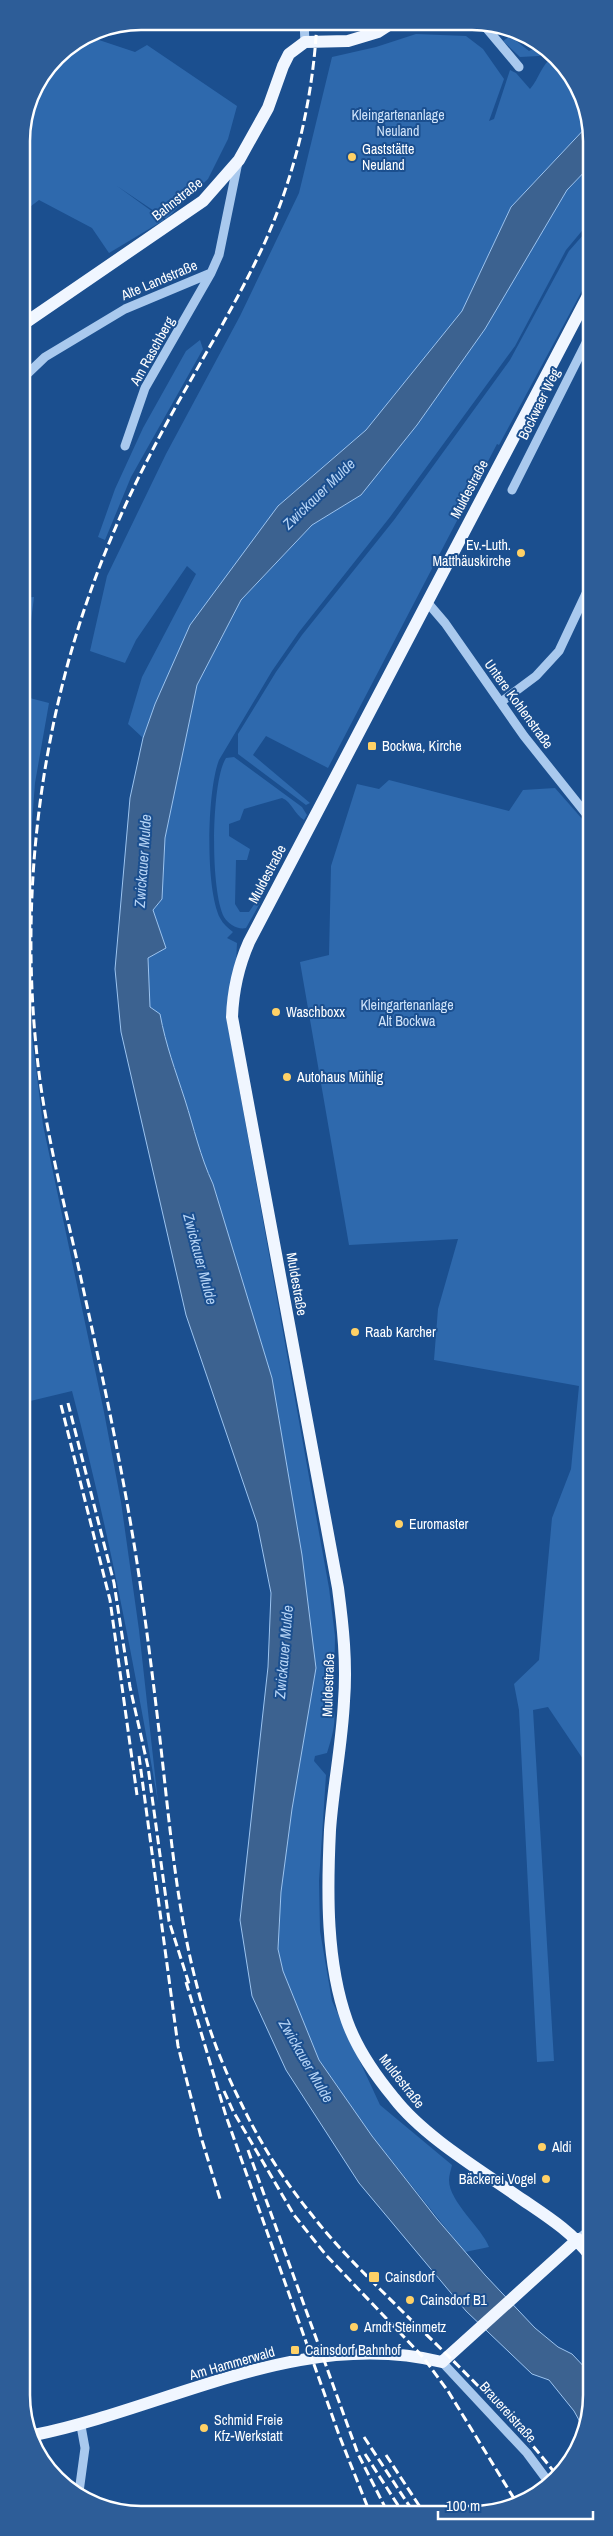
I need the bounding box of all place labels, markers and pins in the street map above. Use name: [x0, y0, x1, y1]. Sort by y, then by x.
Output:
place label: Gaststätte Neuland: [362, 140, 414, 174]
marker: Gaststätte Neuland: [346, 151, 358, 163]
place label: Ev.-Luth. Matthäuskirche: [433, 536, 511, 570]
marker: Ev.-Luth. Matthäuskirche: [515, 547, 527, 559]
place label: Bockwa, Kirche: [382, 737, 462, 755]
marker: Bockwa, Kirche: [366, 740, 378, 752]
place label: Waschboxx: [286, 1003, 345, 1021]
marker: Waschboxx: [270, 1006, 282, 1018]
place label: Autohaus Mühlig: [296, 1068, 384, 1086]
marker: Autohaus Mühlig: [281, 1071, 293, 1083]
place label: Raab Karcher: [365, 1323, 436, 1341]
marker: Raab Karcher: [349, 1326, 361, 1338]
place label: Euromaster: [409, 1515, 469, 1533]
marker: Euromaster: [393, 1518, 405, 1530]
place label: Aldi: [551, 2138, 572, 2156]
marker: Aldi: [536, 2141, 548, 2153]
place label: Bäckerei Vogel: [459, 2170, 536, 2188]
marker: Bäckerei Vogel: [540, 2173, 552, 2185]
place label: Cainsdorf: [385, 2268, 436, 2286]
marker: Cainsdorf: [367, 2270, 381, 2284]
place label: Cainsdorf B1: [420, 2291, 488, 2309]
marker: Cainsdorf B1: [404, 2294, 416, 2306]
place label: Arndt Steinmetz: [363, 2318, 447, 2336]
marker: Arndt Steinmetz: [348, 2321, 360, 2333]
place label: Cainsdorf Bahnhof: [305, 2341, 402, 2359]
marker: Cainsdorf Bahnhof: [289, 2344, 301, 2356]
place label: Schmid Freie Kfz-Werkstatt: [214, 2411, 283, 2445]
marker: Schmid Freie Kfz-Werkstatt: [198, 2422, 210, 2434]

